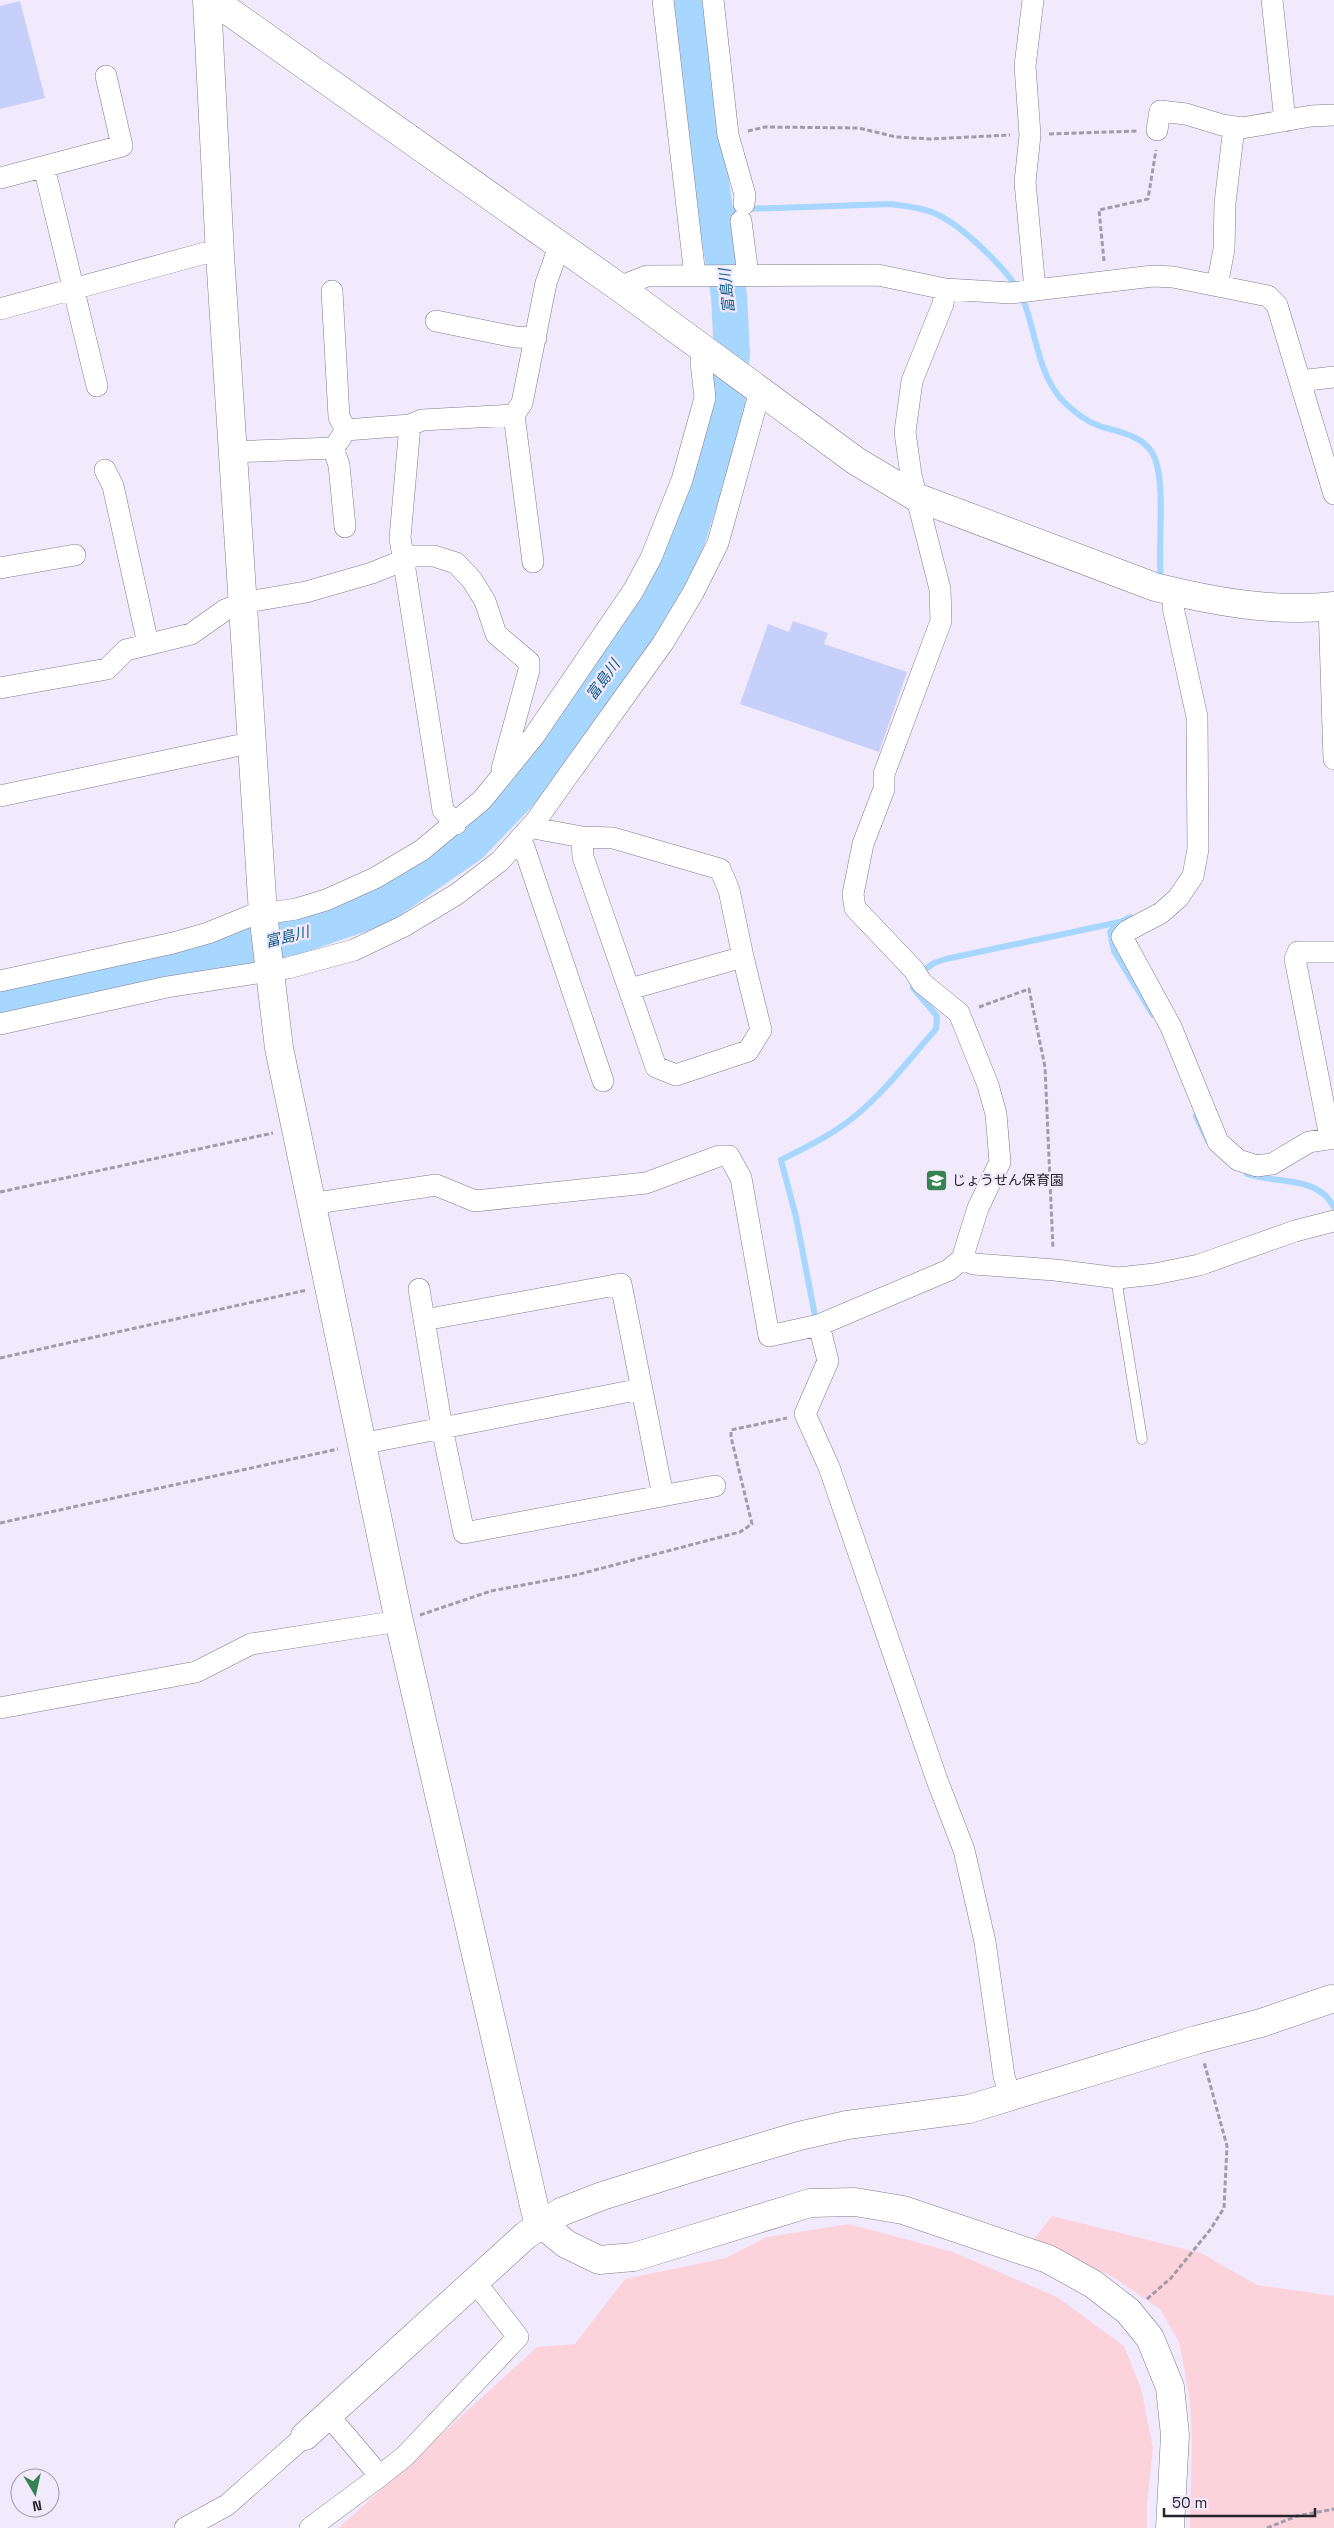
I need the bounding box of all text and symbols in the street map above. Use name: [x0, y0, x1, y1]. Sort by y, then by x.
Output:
water label: 富島川: [714, 266, 738, 314]
water label: 富島川: [582, 654, 625, 703]
water label: 富島川: [263, 921, 313, 951]
school or university icon: じょうせん保育園: [924, 1168, 948, 1192]
place label: じょうせん保育園: [952, 1171, 1064, 1189]
north arrow: [10, 2468, 60, 2518]
scale bar: [1164, 2486, 1315, 2518]
text: 50 m: [1172, 2493, 1207, 2512]
text: N: [31, 2496, 43, 2515]

